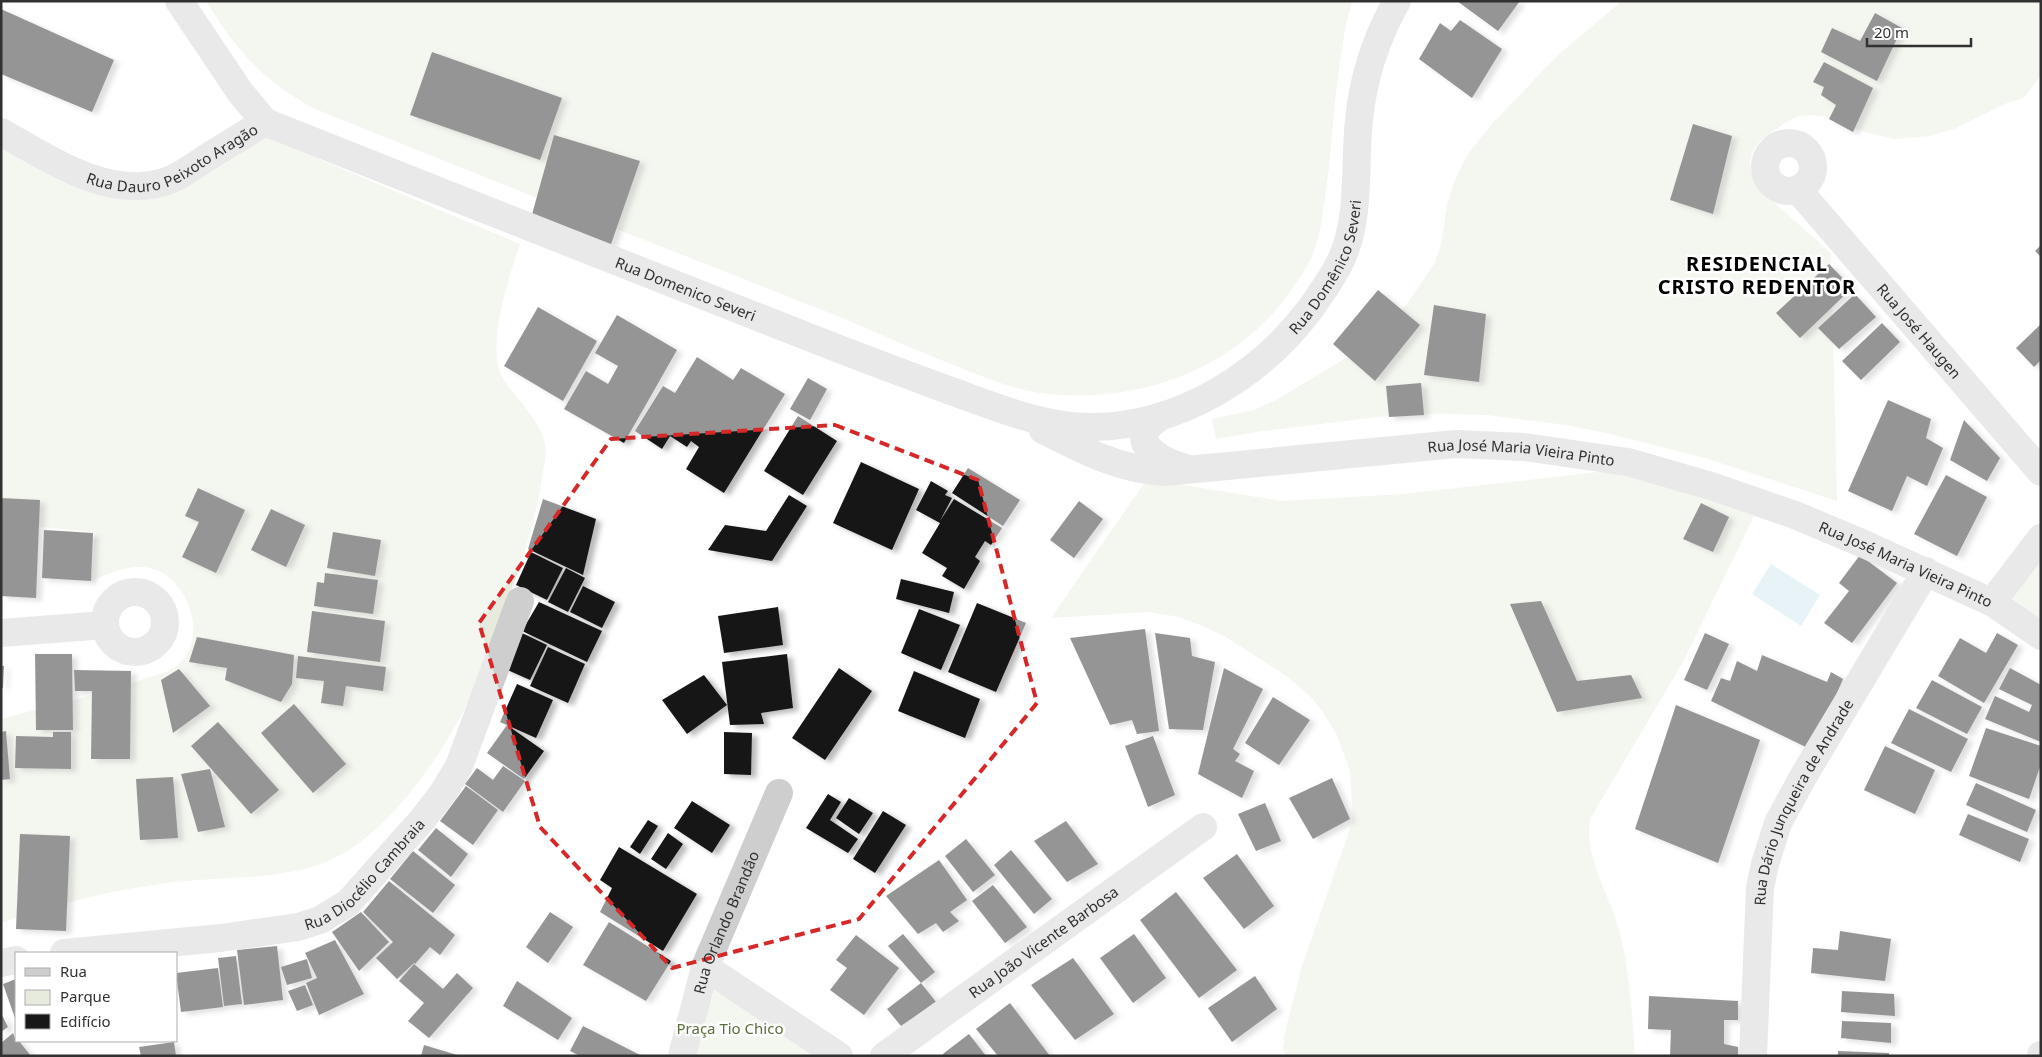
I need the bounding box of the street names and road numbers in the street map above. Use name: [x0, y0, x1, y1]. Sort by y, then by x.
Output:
street label: Rua Dauro Peixoto Aragão: [84, 119, 261, 196]
street label: Rua Domênico Severi: [1284, 199, 1365, 338]
street label: Rua Domenico Severi: [613, 252, 759, 325]
street label: Rua José Haugen: [1873, 279, 1966, 383]
street label: Rua José Maria Vieira Pinto: [1427, 434, 1616, 470]
street label: Rua José Maria Vieira Pinto: [1816, 516, 1996, 612]
street label: Rua Dário Junqueira de Andrade: [1749, 695, 1857, 906]
street label: Rua Diocélio Cambraia: [302, 814, 429, 934]
street label: Rua Orlando Brandão: [688, 848, 763, 996]
street label: Rua João Vicente Barbosa: [964, 881, 1122, 1002]

